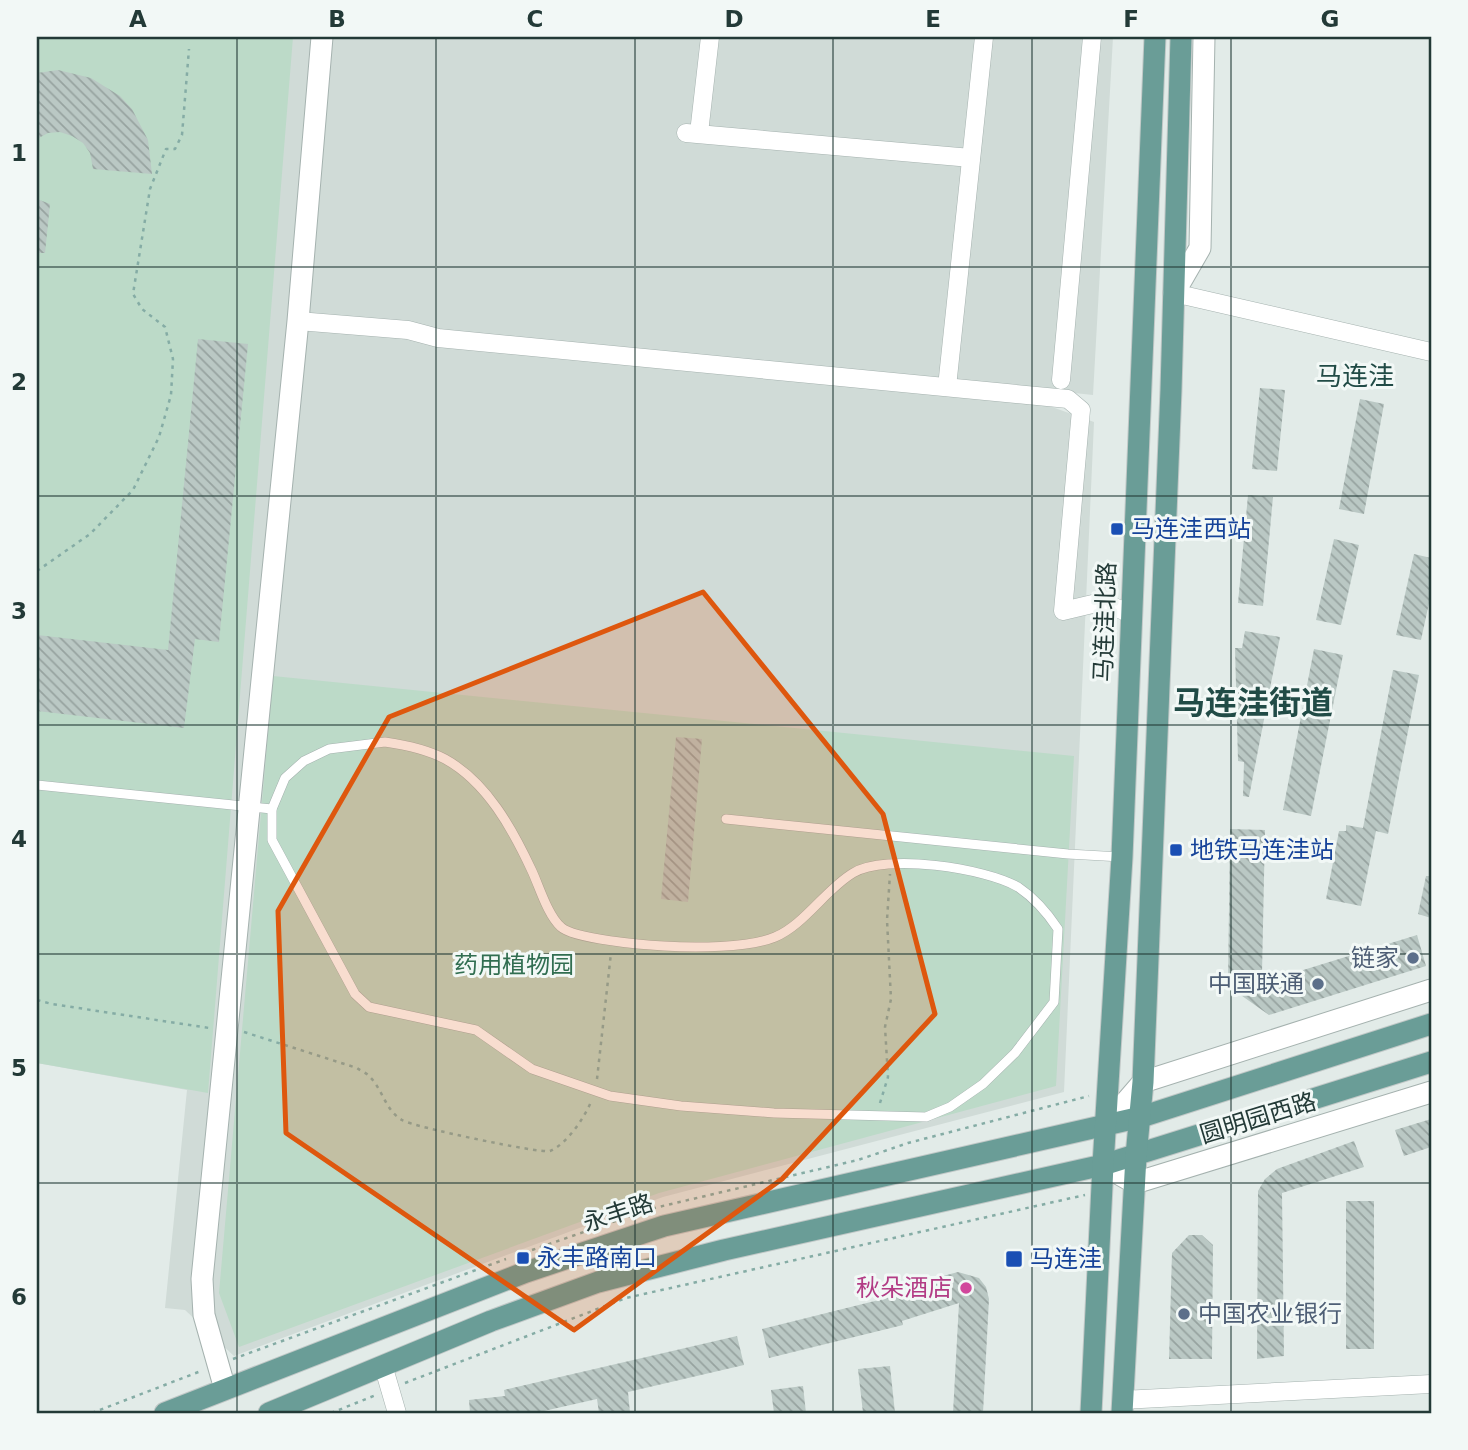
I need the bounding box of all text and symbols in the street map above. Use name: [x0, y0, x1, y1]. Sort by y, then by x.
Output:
text: A: [129, 6, 147, 32]
text: B: [328, 6, 346, 32]
text: C: [527, 6, 543, 32]
text: D: [724, 6, 744, 32]
text: E: [925, 6, 941, 32]
text: F: [1123, 6, 1139, 32]
text: G: [1321, 6, 1339, 32]
text: 1: [11, 140, 27, 166]
district label: 马连洼: [1316, 361, 1394, 391]
text: 2: [11, 369, 27, 395]
place label: 马连洼西站: [1131, 515, 1251, 543]
marker: 马连洼西站: [1109, 521, 1125, 537]
street label: 马连洼北路: [1089, 562, 1121, 682]
text: 3: [11, 598, 27, 624]
district label: 马连洼街道: [1173, 684, 1333, 722]
text: 4: [11, 826, 27, 852]
place label: 地铁马连洼站: [1190, 836, 1334, 864]
marker: 地铁马连洼站: [1168, 842, 1184, 858]
place label: 链家: [1351, 944, 1399, 972]
marker: 链家: [1405, 950, 1421, 966]
park label: 药用植物园: [454, 951, 574, 979]
place label: 中国联通: [1208, 970, 1304, 998]
marker: 中国联通: [1310, 976, 1326, 992]
text: 5: [11, 1055, 27, 1081]
street label: 圆明园西路: [1197, 1087, 1319, 1149]
street label: 永丰路: [579, 1189, 657, 1237]
place label: 永丰路南口: [537, 1244, 657, 1272]
place label: 马连洼: [1030, 1245, 1102, 1273]
marker: 马连洼: [1004, 1249, 1024, 1269]
marker: 永丰路南口: [515, 1250, 531, 1266]
place label: 秋朵酒店: [856, 1274, 952, 1302]
marker: 秋朵酒店: [958, 1280, 974, 1296]
text: 6: [11, 1284, 27, 1310]
place label: 中国农业银行: [1198, 1300, 1342, 1328]
marker: 中国农业银行: [1176, 1306, 1192, 1322]

